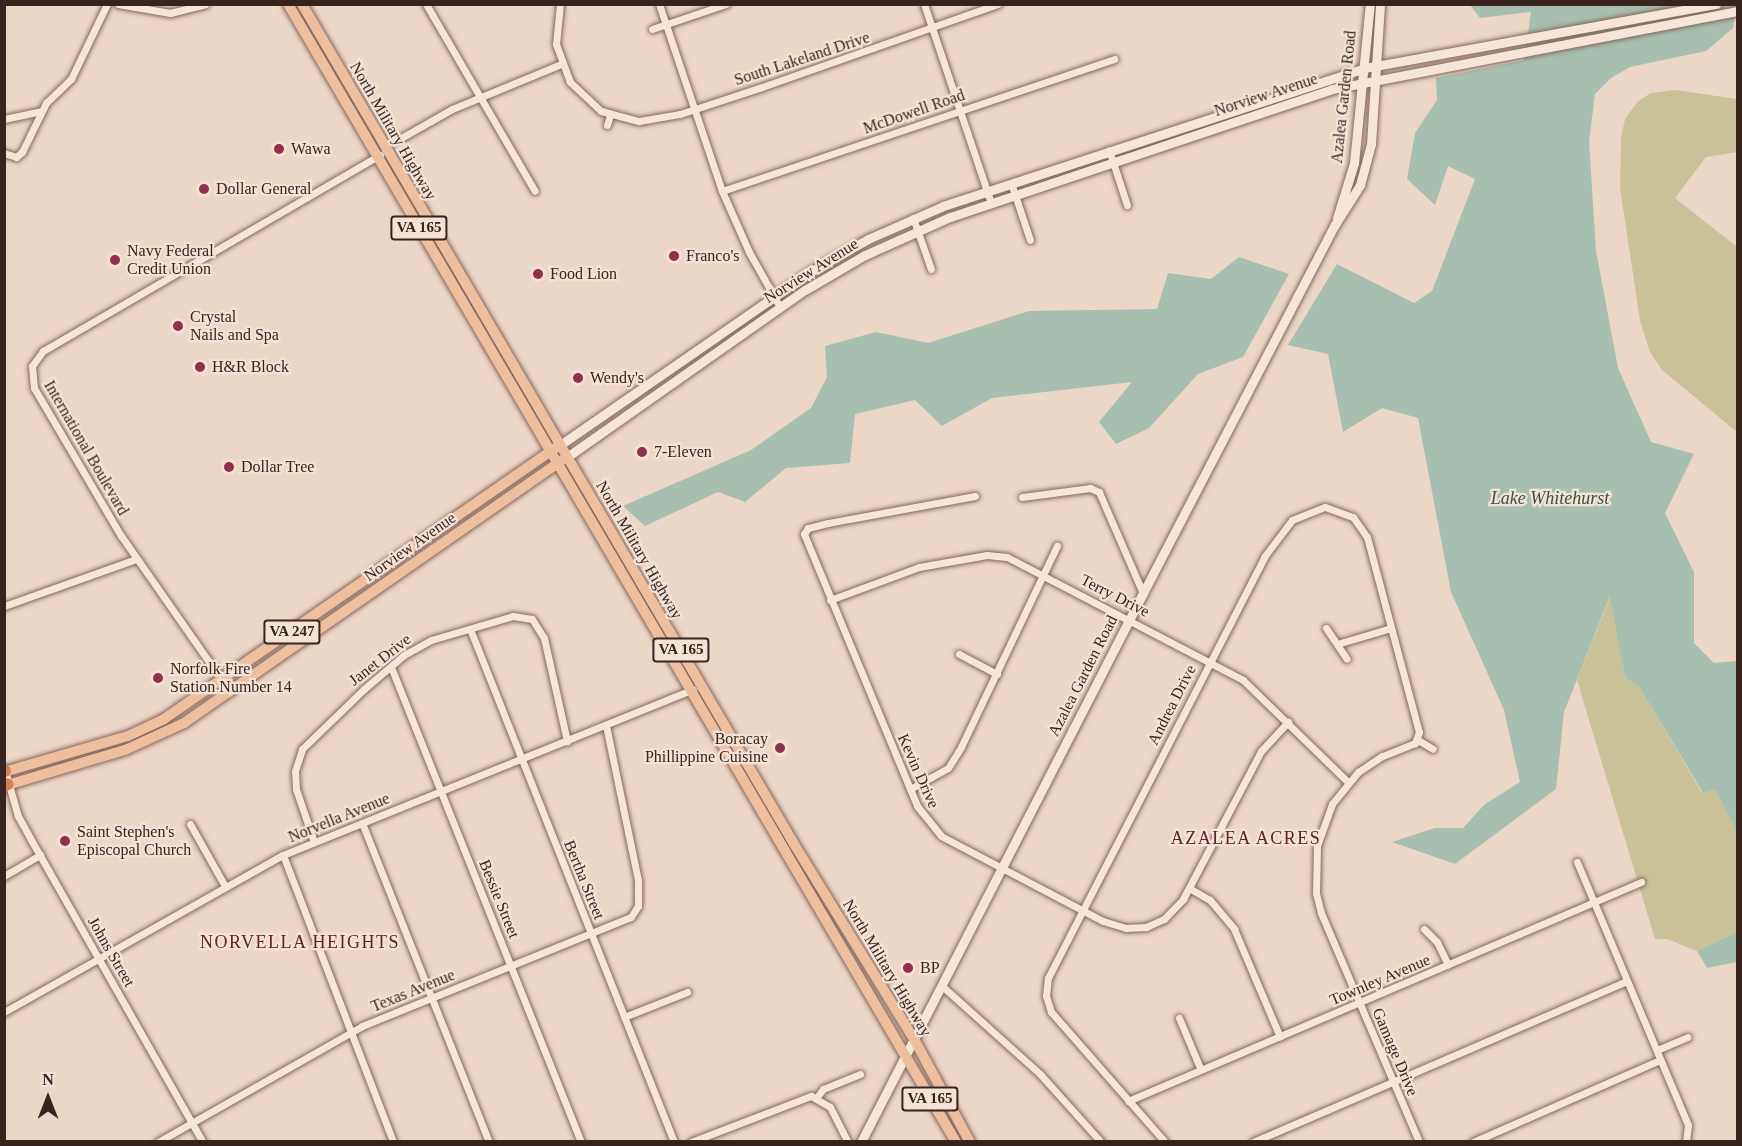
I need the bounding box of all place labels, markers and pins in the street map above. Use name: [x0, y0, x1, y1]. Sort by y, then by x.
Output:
place label: Wawa: [291, 139, 331, 159]
marker: Wawa: [272, 142, 286, 156]
place label: Dollar General: [216, 179, 312, 199]
marker: Dollar General: [197, 182, 211, 196]
place label: Navy Federal Credit Union: [127, 241, 214, 279]
place label: Franco's: [686, 246, 740, 266]
marker: Franco's: [667, 249, 681, 263]
marker: Navy Federal Credit Union: [108, 253, 122, 267]
place label: Food Lion: [550, 264, 617, 284]
marker: Food Lion: [531, 267, 545, 281]
place label: Crystal Nails and Spa: [190, 307, 279, 345]
marker: Crystal Nails and Spa: [171, 319, 185, 333]
place label: H&R Block: [212, 357, 289, 377]
marker: H&R Block: [193, 360, 207, 374]
place label: Wendy's: [590, 368, 644, 388]
marker: Wendy's: [571, 371, 585, 385]
place label: 7-Eleven: [654, 442, 712, 462]
marker: 7-Eleven: [635, 445, 649, 459]
place label: Dollar Tree: [241, 457, 315, 477]
marker: Dollar Tree: [222, 460, 236, 474]
place label: Norfolk Fire Station Number 14: [170, 659, 292, 697]
marker: Norfolk Fire Station Number 14: [151, 671, 165, 685]
place label: Boracay Phillippine Cuisine: [645, 729, 768, 767]
marker: Boracay Phillippine Cuisine: [773, 741, 787, 755]
place label: Saint Stephen's Episcopal Church: [77, 822, 191, 860]
marker: Saint Stephen's Episcopal Church: [58, 834, 72, 848]
place label: BP: [920, 958, 940, 978]
marker: BP: [901, 961, 915, 975]

